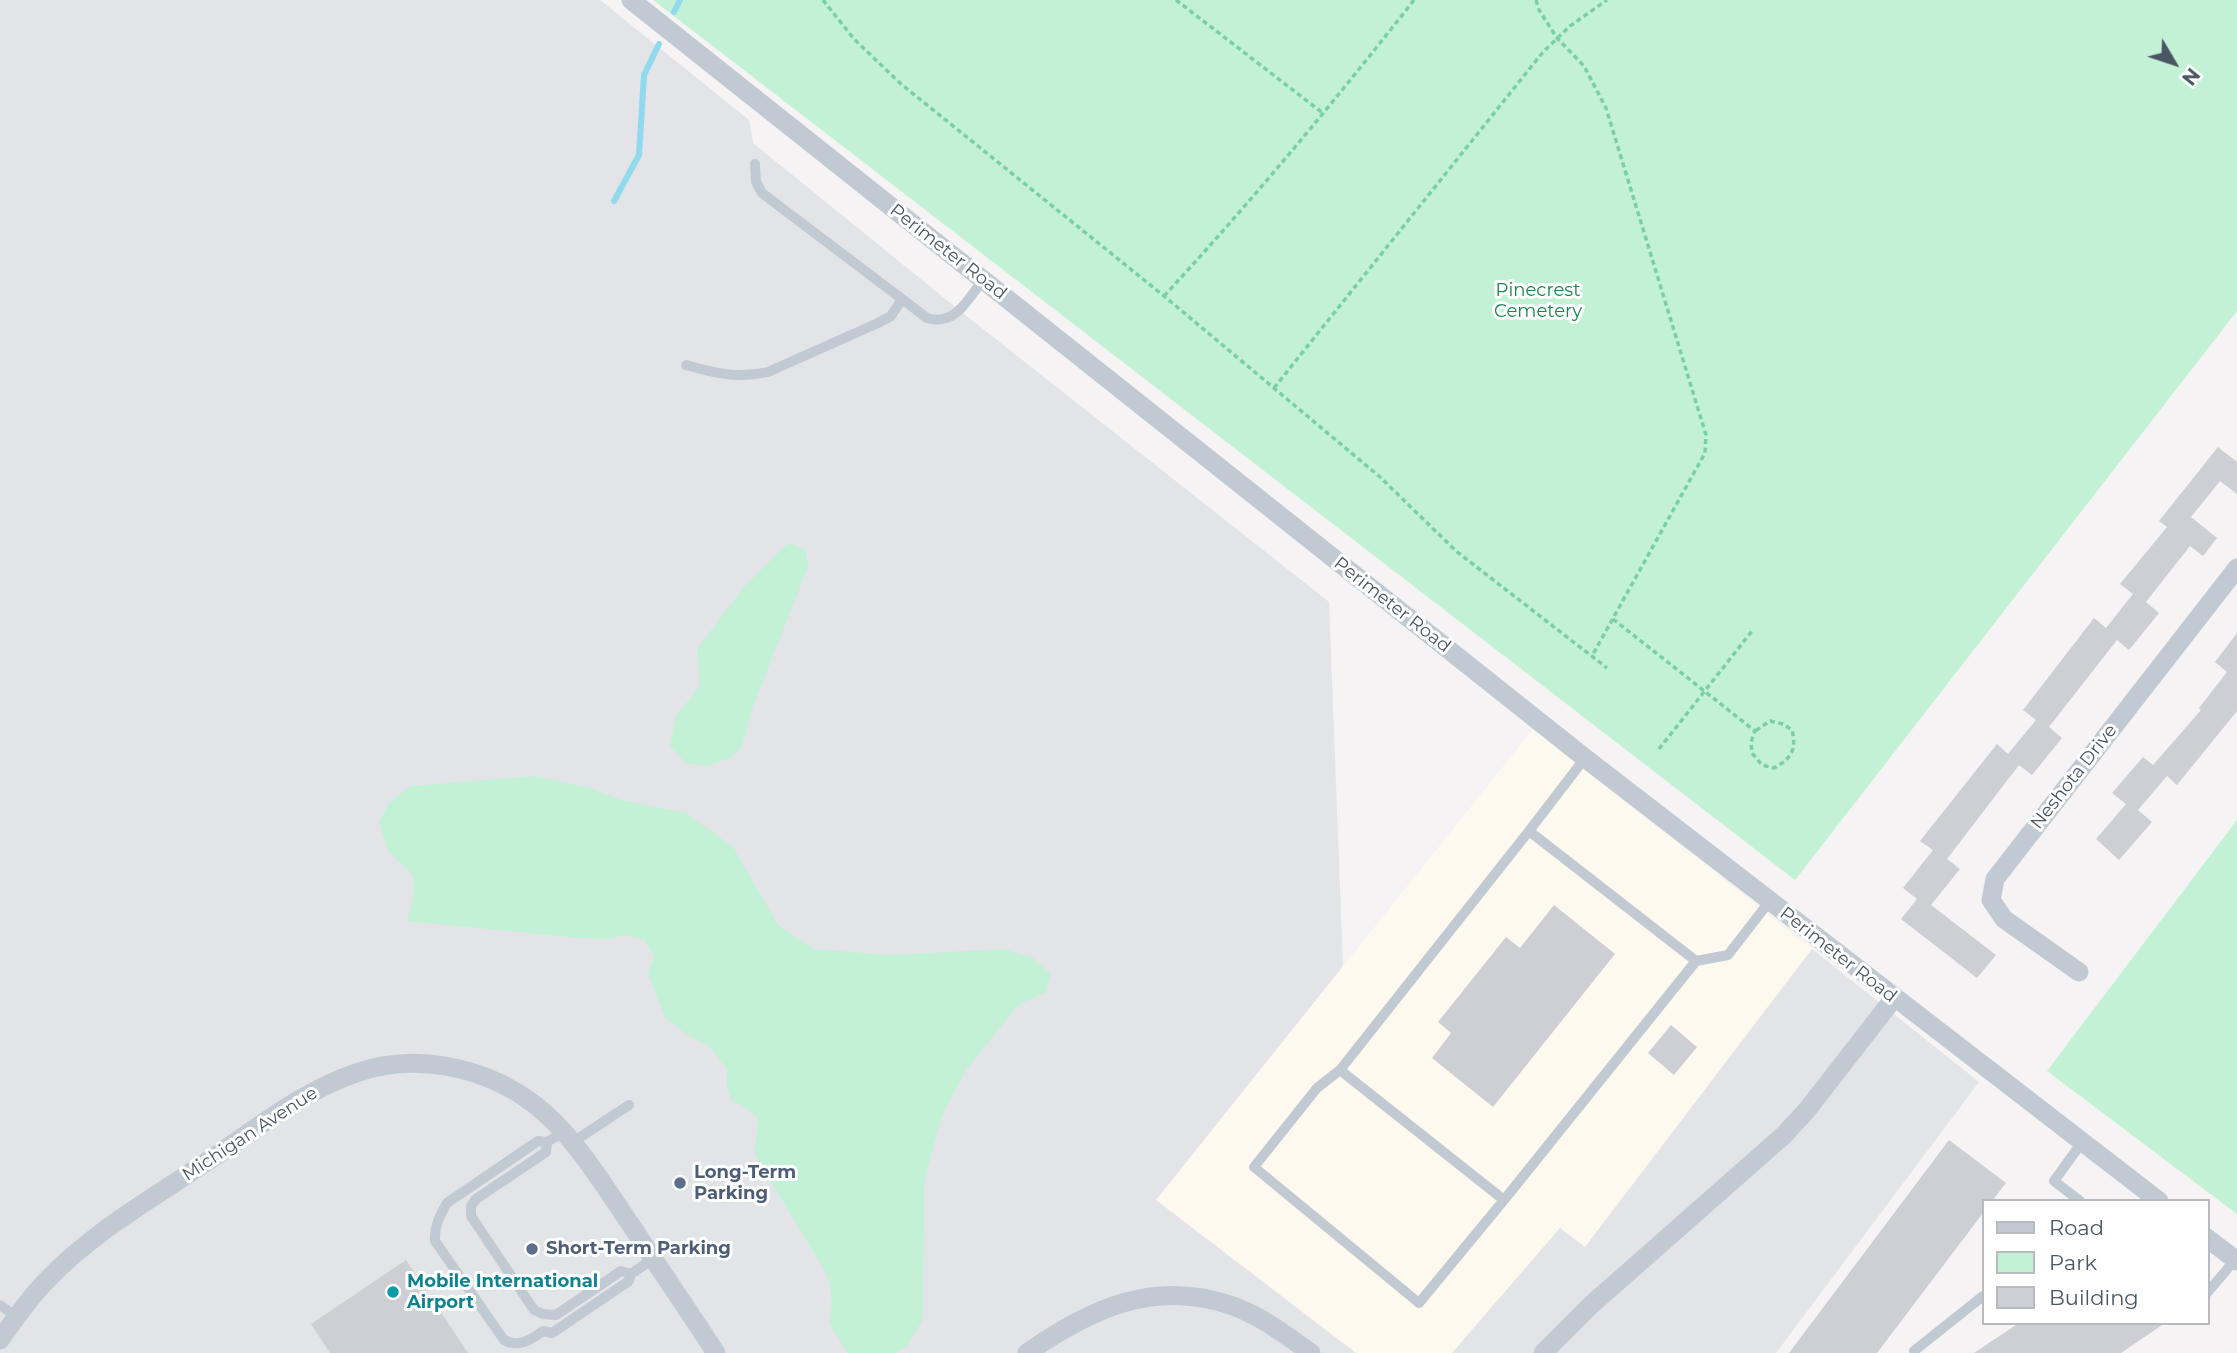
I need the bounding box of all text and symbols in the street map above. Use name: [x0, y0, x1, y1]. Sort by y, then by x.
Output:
north arrow: [2139, 28, 2209, 98]
text: N: [2177, 63, 2204, 90]
street label: Perimeter Road: [885, 200, 1011, 304]
park label: Pinecrest Cemetery: [1494, 280, 1582, 322]
street label: Perimeter Road: [1329, 553, 1455, 657]
street label: Neshota Drive: [2026, 720, 2122, 834]
street label: Perimeter Road: [1775, 903, 1901, 1007]
street label: Michigan Avenue: [178, 1082, 322, 1186]
place label: Long-Term Parking: [694, 1162, 796, 1204]
marker: Long-Term Parking: [672, 1175, 688, 1191]
legend: [1982, 1199, 2209, 1325]
text: Road: [2049, 1215, 2104, 1240]
place label: Short-Term Parking: [546, 1238, 731, 1260]
marker: Short-Term Parking: [524, 1241, 540, 1257]
text: Park: [2049, 1250, 2097, 1275]
place label: Mobile International Airport: [407, 1271, 598, 1314]
marker: Mobile International Airport: [385, 1284, 401, 1300]
text: Building: [2049, 1285, 2139, 1310]

